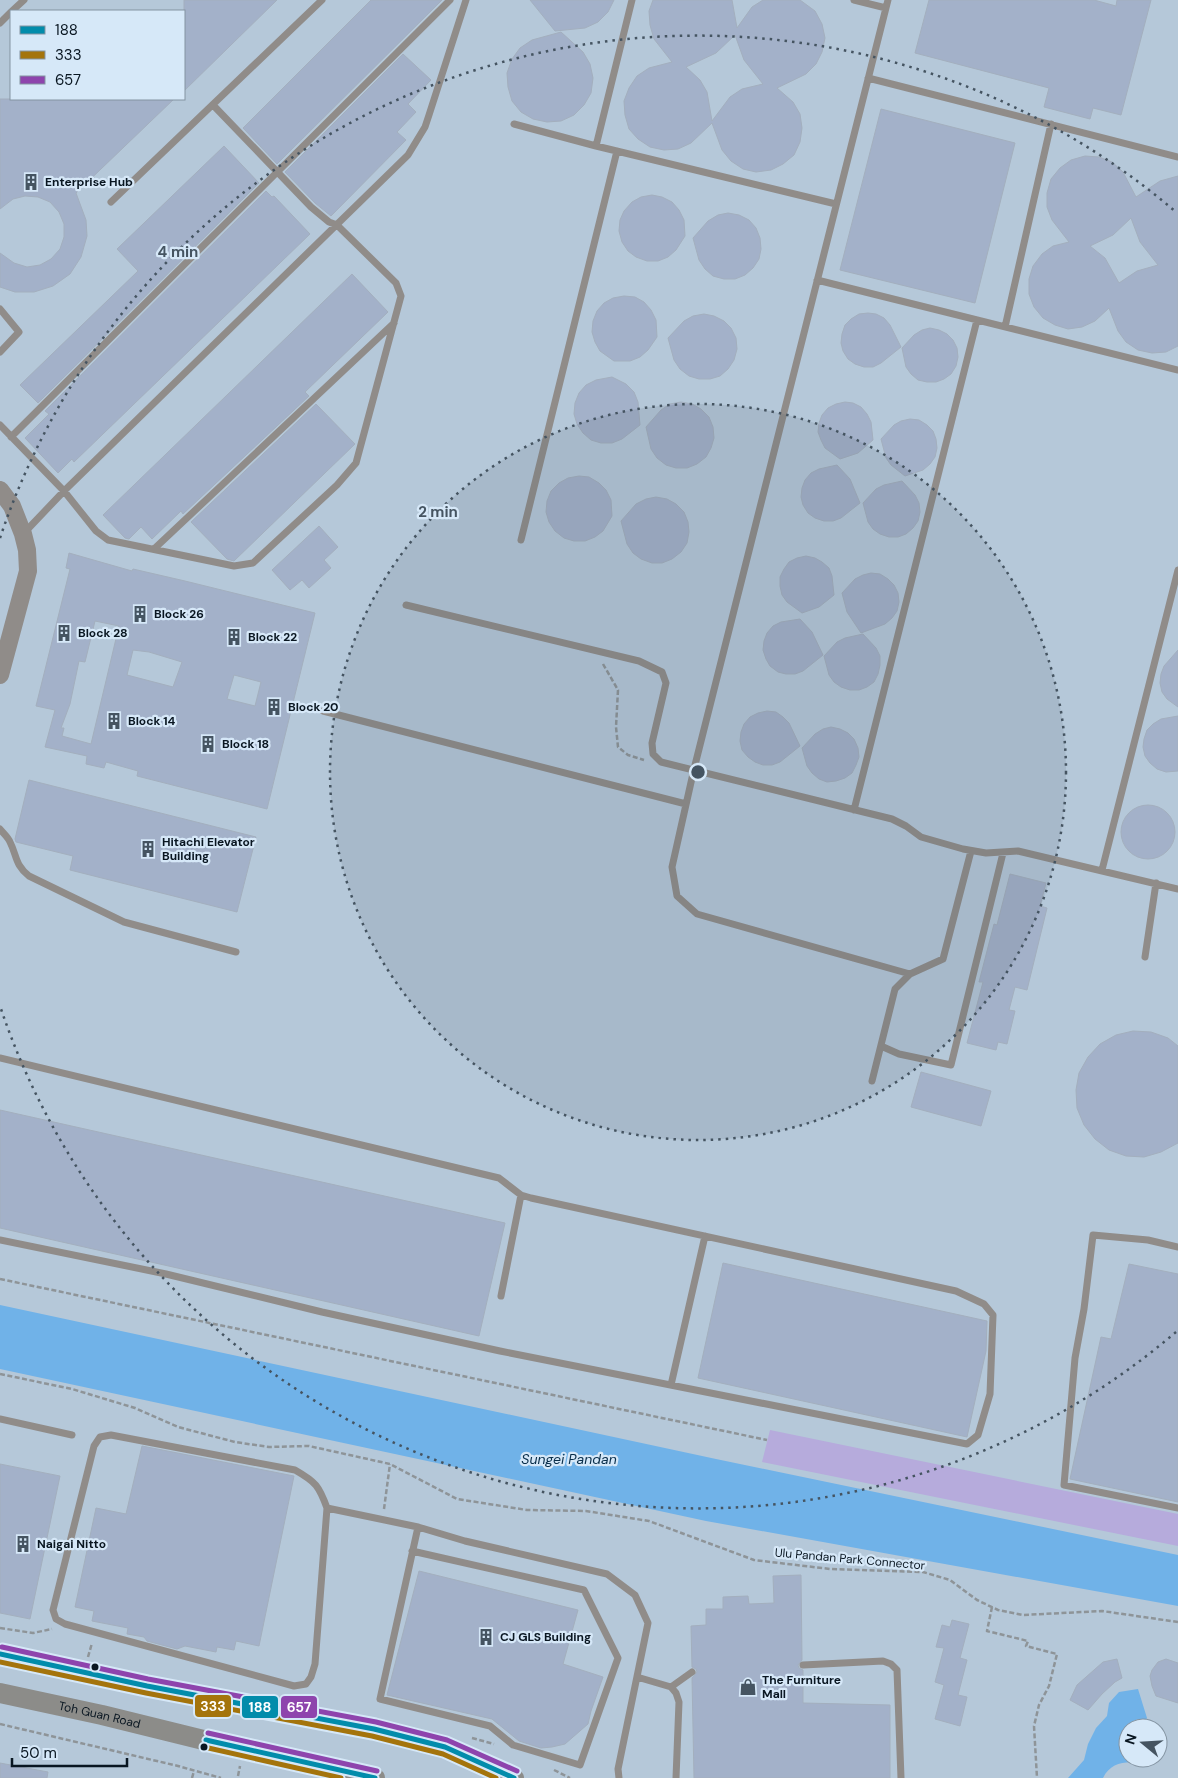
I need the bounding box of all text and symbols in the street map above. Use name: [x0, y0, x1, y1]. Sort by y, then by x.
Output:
legend: [10, 10, 185, 100]
text: 188: [55, 20, 78, 40]
text: 333: [55, 45, 82, 65]
text: 657: [55, 70, 81, 90]
building icon: Enterprise Hub: [21, 172, 41, 192]
place label: Enterprise Hub: [45, 174, 133, 190]
text: 4 min: [158, 242, 198, 262]
text: 2 min: [418, 502, 458, 522]
building icon: Block 26: [130, 604, 150, 624]
place label: Block 26: [154, 606, 204, 622]
building icon: Block 28: [54, 623, 74, 643]
place label: Block 28: [78, 625, 128, 641]
building icon: Block 22: [224, 627, 244, 647]
place label: Block 22: [248, 629, 297, 645]
building icon: Block 20: [264, 697, 284, 717]
place label: Block 20: [288, 699, 339, 715]
building icon: Block 14: [104, 711, 124, 731]
place label: Block 14: [128, 713, 176, 729]
building icon: Block 18: [198, 734, 218, 754]
place label: Block 18: [222, 736, 269, 752]
centre of rings: [689, 763, 707, 781]
place label: Hitachi Elevator Building: [162, 834, 255, 864]
building icon: Hitachi Elevator Building: [138, 839, 158, 859]
water label: Sungei Pandan: [521, 1450, 617, 1468]
building icon: Naigai Nitto: [13, 1534, 33, 1554]
place label: Naigai Nitto: [37, 1536, 106, 1552]
street label: Ulu Pandan Park Connector: [774, 1544, 926, 1574]
building icon: CJ GLS Building: [476, 1627, 496, 1647]
place label: CJ GLS Building: [500, 1629, 591, 1645]
unlabelled marker: [90, 1662, 100, 1672]
place label: The Furniture Mall: [762, 1672, 841, 1702]
shop icon: The Furniture Mall: [738, 1677, 758, 1697]
line badge: 333: [194, 1694, 232, 1718]
line badge: 188: [241, 1695, 279, 1719]
line badge: 657: [280, 1695, 318, 1719]
text: 333: [200, 1697, 226, 1715]
street label: Toh Guan Road: [57, 1698, 142, 1732]
text: 188: [249, 1698, 272, 1716]
text: 657: [287, 1698, 312, 1716]
north arrow: [1118, 1718, 1168, 1768]
text: N: [1120, 1731, 1141, 1747]
scale bar: [12, 1736, 128, 1768]
unlabelled marker: [199, 1742, 209, 1752]
text: 50 m: [20, 1743, 57, 1763]

